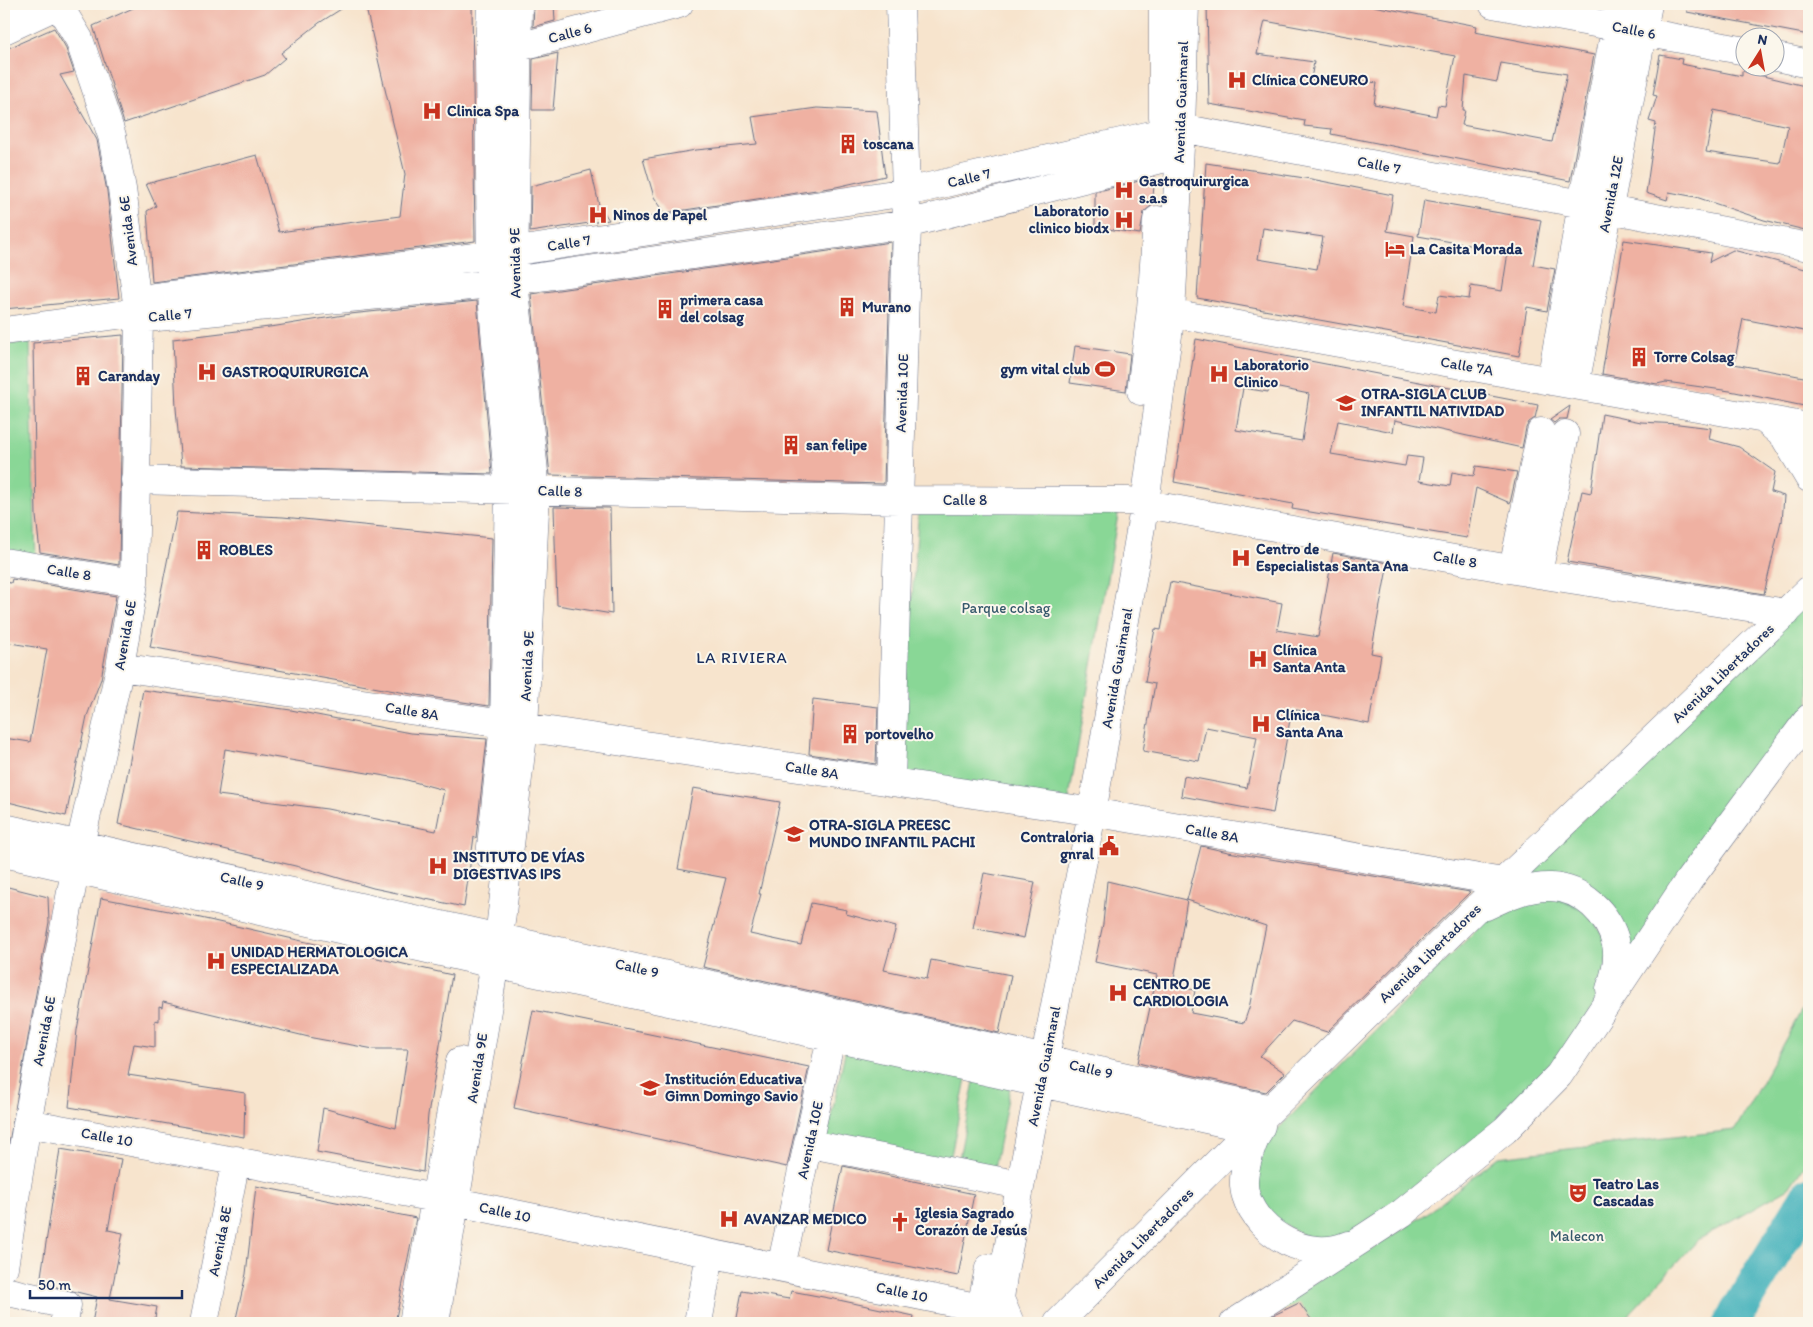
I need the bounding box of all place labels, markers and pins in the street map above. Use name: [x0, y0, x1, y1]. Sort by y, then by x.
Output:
hospital icon: Clínica CONEURO: [1226, 69, 1248, 91]
place label: Clínica CONEURO: [1252, 71, 1369, 89]
hospital icon: Clinica Spa: [421, 100, 443, 122]
place label: Clinica Spa: [447, 102, 519, 121]
building icon: toscana: [837, 133, 859, 155]
place label: toscana: [863, 135, 914, 153]
place label: Gastroquirurgica s.a.s: [1139, 172, 1249, 207]
hospital icon: Gastroquirurgica s.a.s: [1113, 179, 1135, 201]
place label: Laboratorio clinico biodx: [1029, 202, 1110, 237]
hospital icon: Ninos de Papel: [587, 204, 609, 226]
place label: Ninos de Papel: [613, 206, 708, 225]
hospital icon: Laboratorio clinico biodx: [1113, 209, 1135, 231]
hotel icon: La Casita Morada: [1384, 238, 1406, 260]
place label: La Casita Morada: [1410, 240, 1523, 258]
place label: primera casa del colsag: [679, 291, 764, 327]
building icon: Murano: [836, 296, 858, 318]
building icon: primera casa del colsag: [654, 298, 676, 320]
place label: Murano: [862, 298, 911, 316]
building icon: Torre Colsag: [1628, 346, 1650, 368]
place label: Torre Colsag: [1653, 348, 1735, 367]
place label: Laboratorio Clinico: [1234, 356, 1309, 391]
sports icon: gym vital club: [1094, 358, 1116, 380]
place label: gym vital club: [1000, 360, 1090, 379]
hospital icon: GASTROQUIRURGICA: [196, 361, 218, 383]
place label: GASTROQUIRURGICA: [222, 363, 369, 381]
hospital icon: Laboratorio Clinico: [1208, 363, 1230, 385]
building icon: Caranday: [72, 365, 94, 387]
place label: Caranday: [98, 367, 161, 386]
place label: OTRA-SIGLA CLUB INFANTIL NATIVIDAD: [1361, 385, 1504, 420]
school or university icon: OTRA-SIGLA CLUB INFANTIL NATIVIDAD: [1335, 392, 1357, 414]
building icon: san felipe: [780, 434, 802, 456]
place label: san felipe: [806, 436, 867, 455]
building icon: ROBLES: [193, 539, 215, 561]
place label: Centro de Especialistas Santa Ana: [1256, 540, 1409, 576]
place label: ROBLES: [219, 541, 273, 559]
hospital icon: Centro de Especialistas Santa Ana: [1230, 547, 1252, 569]
place label: Clínica Santa Anta: [1273, 641, 1346, 676]
hospital icon: Clínica Santa Anta: [1247, 648, 1269, 670]
place label: Clínica Santa Ana: [1276, 706, 1343, 741]
hospital icon: Clínica Santa Ana: [1250, 713, 1272, 735]
building icon: portovelho: [839, 723, 861, 745]
place label: portovelho: [864, 725, 934, 744]
place label: OTRA-SIGLA PREESC MUNDO INFANTIL PACHI: [809, 816, 976, 851]
school or university icon: OTRA-SIGLA PREESC MUNDO INFANTIL PACHI: [783, 823, 805, 845]
place label: Contraloria gnral: [1021, 828, 1095, 864]
public building icon: Contraloria gnral: [1098, 835, 1120, 857]
place label: INSTITUTO DE VÍAS DIGESTIVAS IPS: [453, 847, 585, 883]
hospital icon: INSTITUTO DE VÍAS DIGESTIVAS IPS: [427, 855, 449, 877]
place label: UNIDAD HERMATOLOGICA ESPECIALIZADA: [231, 943, 408, 978]
hospital icon: UNIDAD HERMATOLOGICA ESPECIALIZADA: [205, 950, 227, 972]
place label: CENTRO DE CARDIOLOGIA: [1133, 975, 1229, 1010]
hospital icon: CENTRO DE CARDIOLOGIA: [1107, 982, 1129, 1004]
place label: Institución Educativa Gimn Domingo Savio: [665, 1070, 803, 1106]
school or university icon: Institución Educativa Gimn Domingo Savio: [639, 1077, 661, 1099]
place label: Teatro Las Cascadas: [1592, 1175, 1659, 1210]
theatre icon: Teatro Las Cascadas: [1567, 1182, 1589, 1204]
place label: Iglesia Sagrado Corazón de Jesús: [915, 1204, 1027, 1239]
hospital icon: AVANZAR MEDICO: [718, 1208, 740, 1230]
place label: AVANZAR MEDICO: [743, 1210, 867, 1228]
church icon: Iglesia Sagrado Corazón de Jesús: [889, 1211, 911, 1233]

